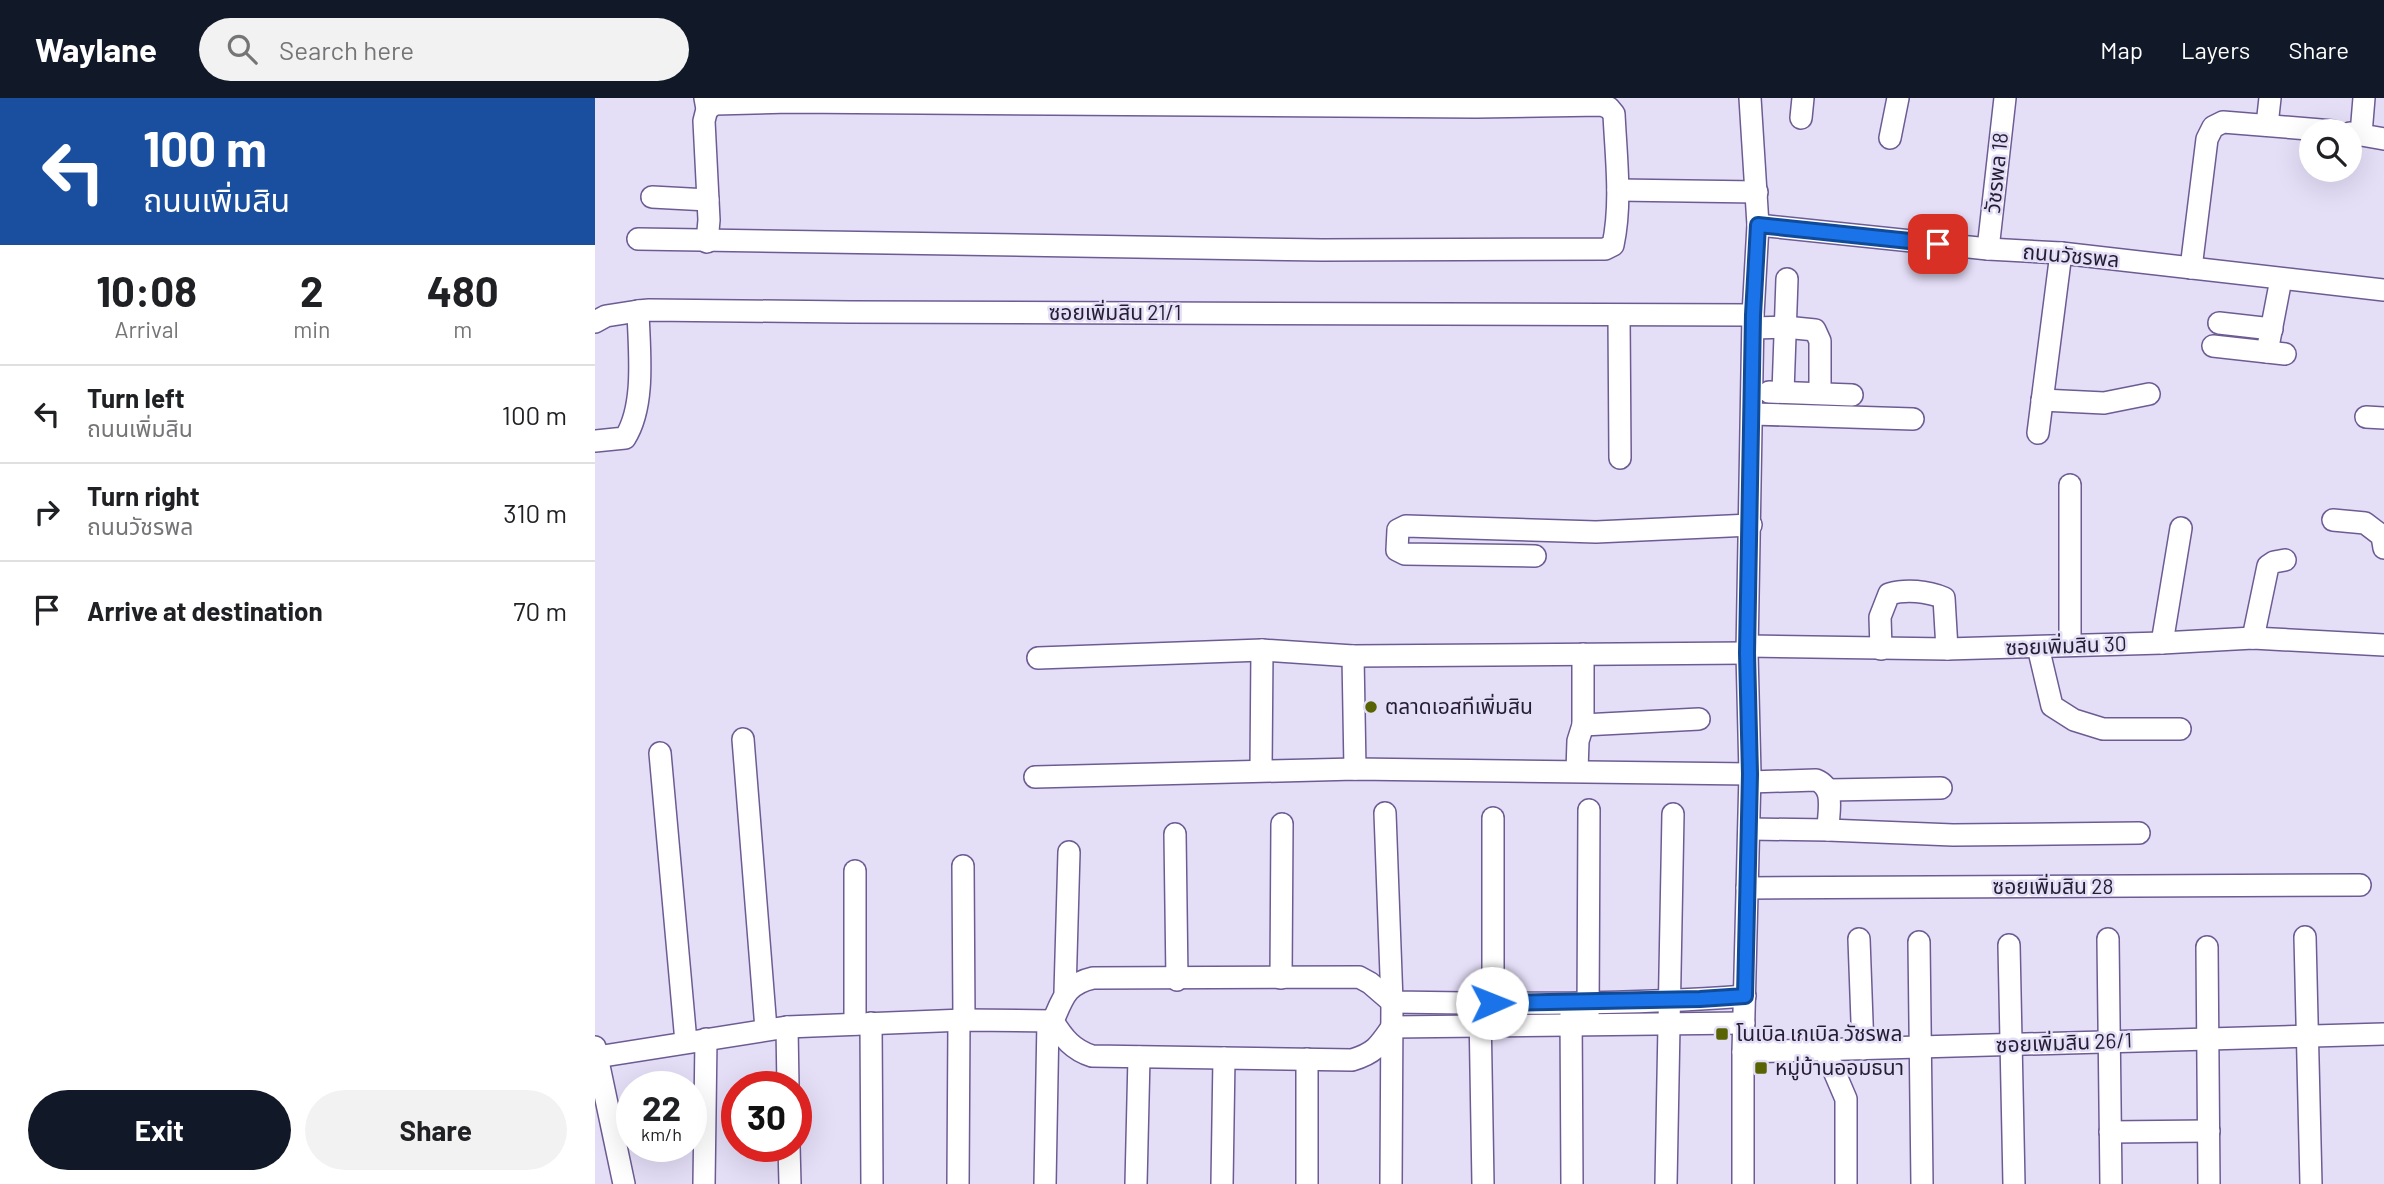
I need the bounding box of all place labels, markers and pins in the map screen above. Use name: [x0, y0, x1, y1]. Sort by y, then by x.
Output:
pin: [1908, 214, 1968, 274]
place label: ตลาดเอสทีเพิ่มสิน: [1385, 693, 1533, 718]
marker: ตลาดเอสทีเพิ่มสิน: [1363, 699, 1379, 715]
place label: โนเบิล เกเบิล วัชรพล: [1736, 1020, 1902, 1045]
marker: โนเบิล เกเบิล วัชรพล: [1714, 1026, 1730, 1042]
place label: หมู่บ้านออมธนา: [1775, 1054, 1904, 1081]
marker: หมู่บ้านออมธนา: [1753, 1060, 1769, 1076]

